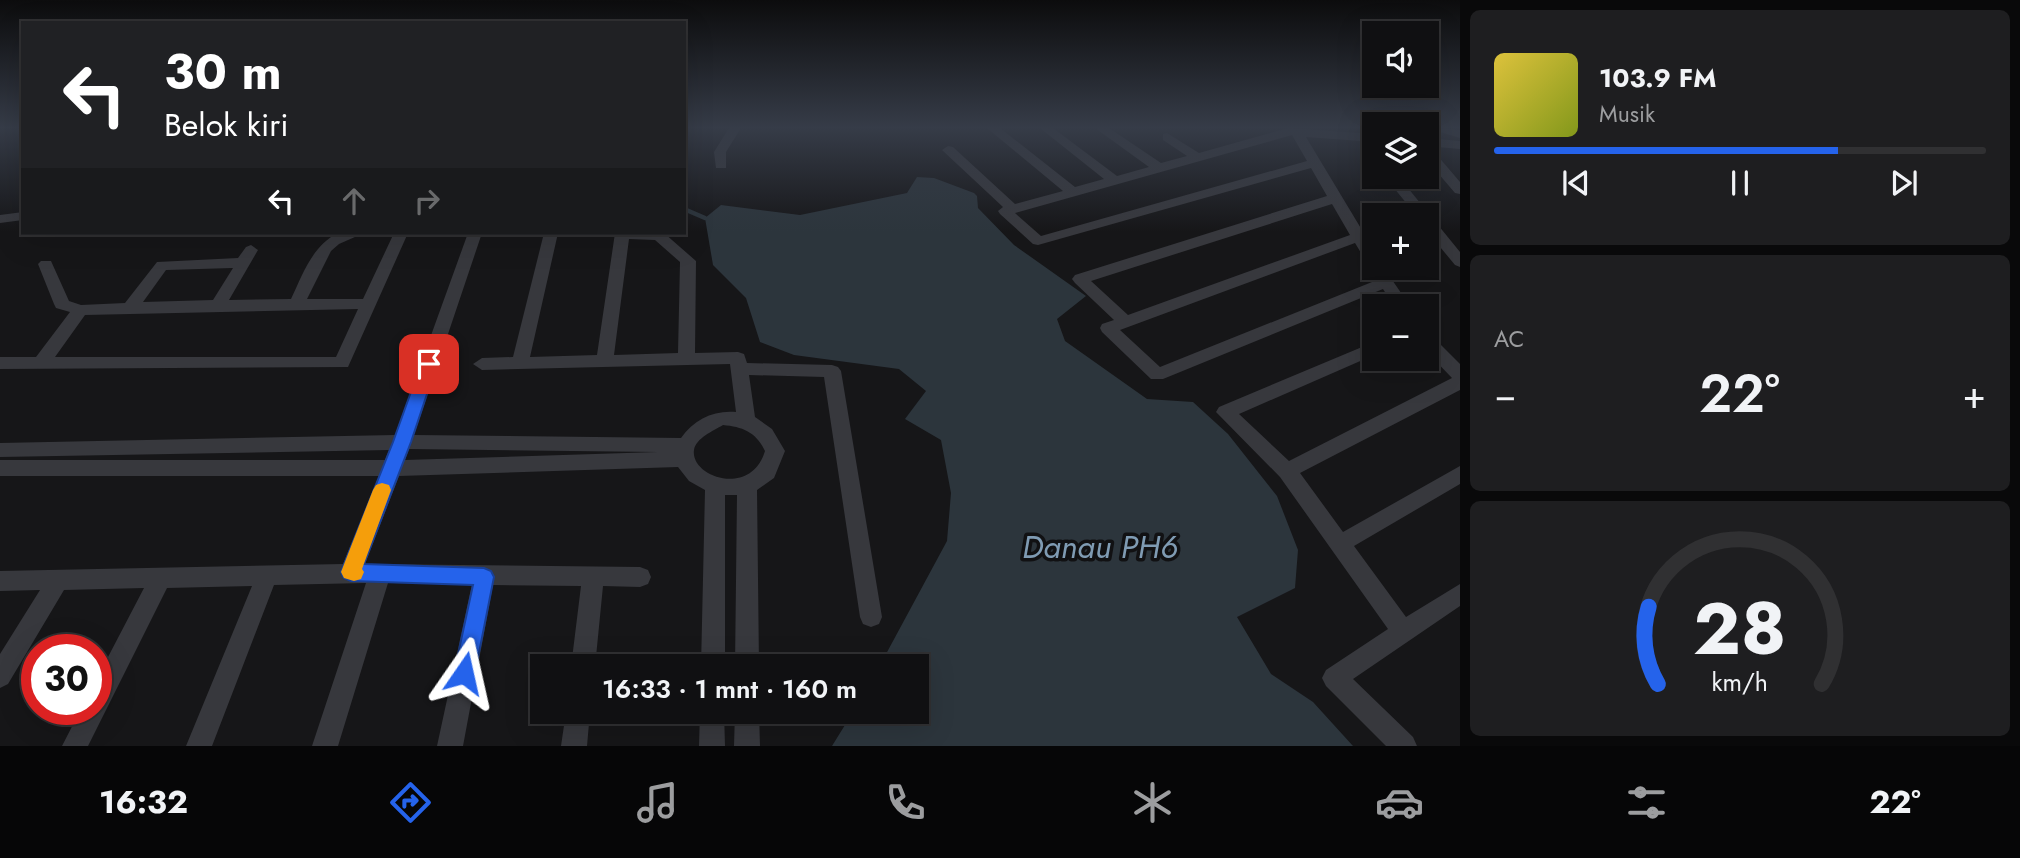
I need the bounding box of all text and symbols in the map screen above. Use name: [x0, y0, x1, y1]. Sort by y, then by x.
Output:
map controls: [1362, 21, 1439, 371]
button: sound: [1362, 21, 1439, 98]
text: 30 m: [164, 37, 282, 107]
icon: left: [49, 49, 140, 140]
text: 103.9 FM: [1599, 59, 1716, 97]
text: Musik: [1599, 97, 1655, 131]
text: Belok kiri: [164, 102, 289, 148]
button: layers: [1362, 112, 1439, 189]
icon: previous: [1557, 164, 1595, 202]
icon: pause: [1721, 164, 1759, 202]
icon: next: [1885, 164, 1923, 202]
icon: left: [262, 182, 300, 220]
icon: ahead: [335, 182, 373, 220]
icon: right: [408, 182, 446, 220]
button: +: [1362, 203, 1439, 280]
button: −: [1362, 294, 1439, 371]
text: AC: [1494, 322, 1524, 356]
pin: [399, 334, 459, 394]
icon: arrive: [410, 345, 448, 383]
text: 22°: [1699, 356, 1780, 432]
text: −: [1494, 367, 1516, 422]
text: +: [1963, 367, 1986, 422]
water label: Danau PH6: [1022, 524, 1178, 570]
text: 28: [1693, 577, 1787, 682]
speed limit sign: 30: [21, 634, 112, 725]
position arrow: [427, 636, 501, 710]
text: km/h: [1712, 664, 1768, 700]
text: 16:33 · 1 mnt · 160 m: [602, 670, 857, 708]
icon: directions: [386, 778, 435, 827]
icon: music: [633, 778, 682, 827]
icon: phone: [881, 778, 930, 827]
icon: climate: [1128, 778, 1177, 827]
icon: car: [1375, 778, 1424, 827]
icon: filters: [1622, 778, 1671, 827]
text: 16:32: [99, 779, 188, 825]
text: 22°: [1869, 779, 1921, 825]

